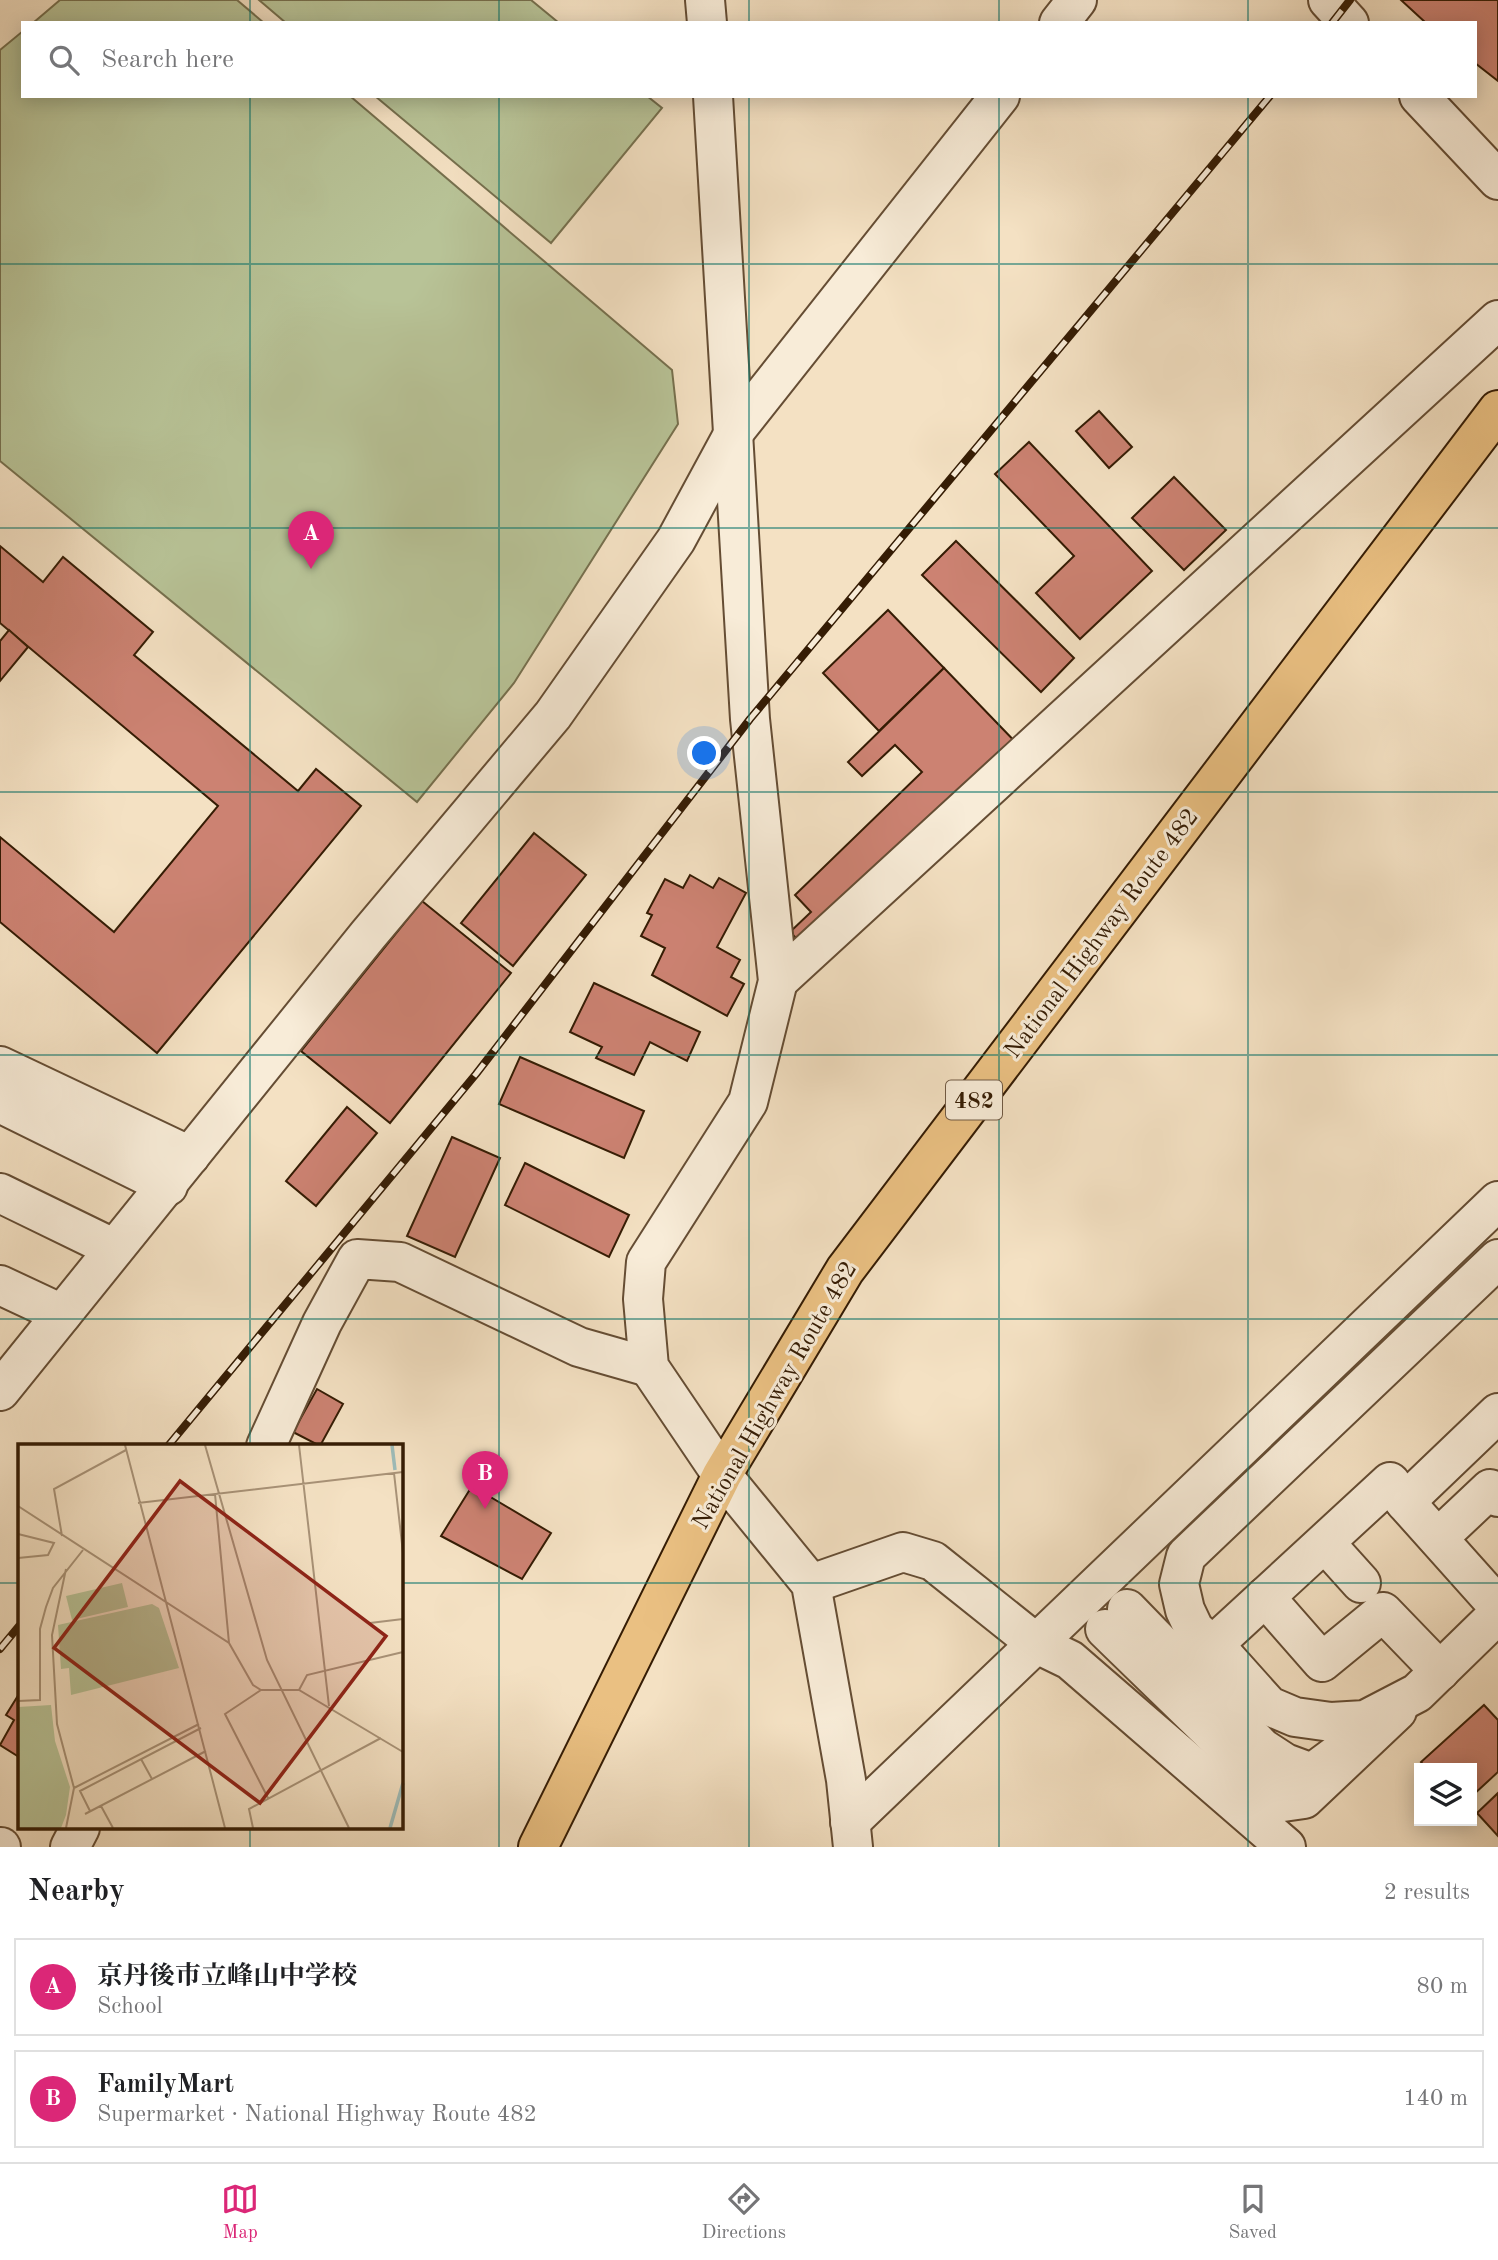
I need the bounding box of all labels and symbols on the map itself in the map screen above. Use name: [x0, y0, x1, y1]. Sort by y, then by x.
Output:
pin: A: [288, 511, 334, 569]
your location: [687, 736, 721, 770]
street label: National Highway Route 482: [1001, 805, 1204, 1063]
road number: 482: [946, 1080, 1002, 1120]
street label: National Highway Route 482: [689, 1258, 862, 1534]
inset map: [18, 1444, 402, 1829]
pin: B: [462, 1451, 508, 1509]

